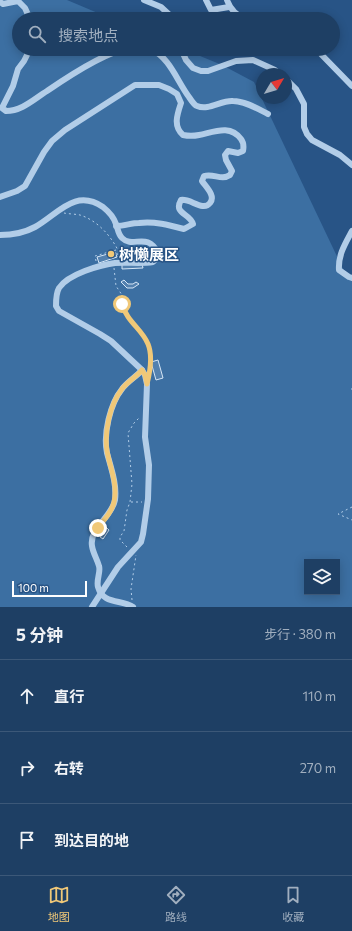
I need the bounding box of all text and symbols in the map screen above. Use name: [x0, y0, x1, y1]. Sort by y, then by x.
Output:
search box: [12, 12, 340, 56]
icon: search: [26, 23, 48, 45]
text: 搜索地点: [58, 26, 118, 44]
north arrow: [256, 68, 292, 104]
place label: 树懒展区: [119, 245, 179, 263]
marker: 树懒展区: [106, 249, 116, 259]
route start: [113, 295, 131, 313]
route end: [89, 519, 107, 537]
map controls: [304, 559, 340, 595]
button: layers: [304, 559, 340, 595]
scale bar: [12, 579, 87, 598]
text: 100 m: [18, 581, 49, 594]
text: 5 分钟: [16, 624, 63, 645]
text: 步行 · 380 m: [264, 626, 336, 642]
icon: ahead: [16, 685, 38, 707]
text: 直行: [54, 687, 84, 705]
text: 110 m: [303, 688, 336, 704]
icon: right: [16, 757, 38, 779]
text: 右转: [54, 759, 84, 777]
text: 270 m: [300, 760, 336, 776]
icon: arrive: [16, 829, 38, 851]
text: 到达目的地: [54, 831, 129, 849]
tab: 地图: [48, 884, 70, 924]
tab: 路线: [165, 884, 187, 924]
tab: 收藏: [282, 884, 304, 924]

